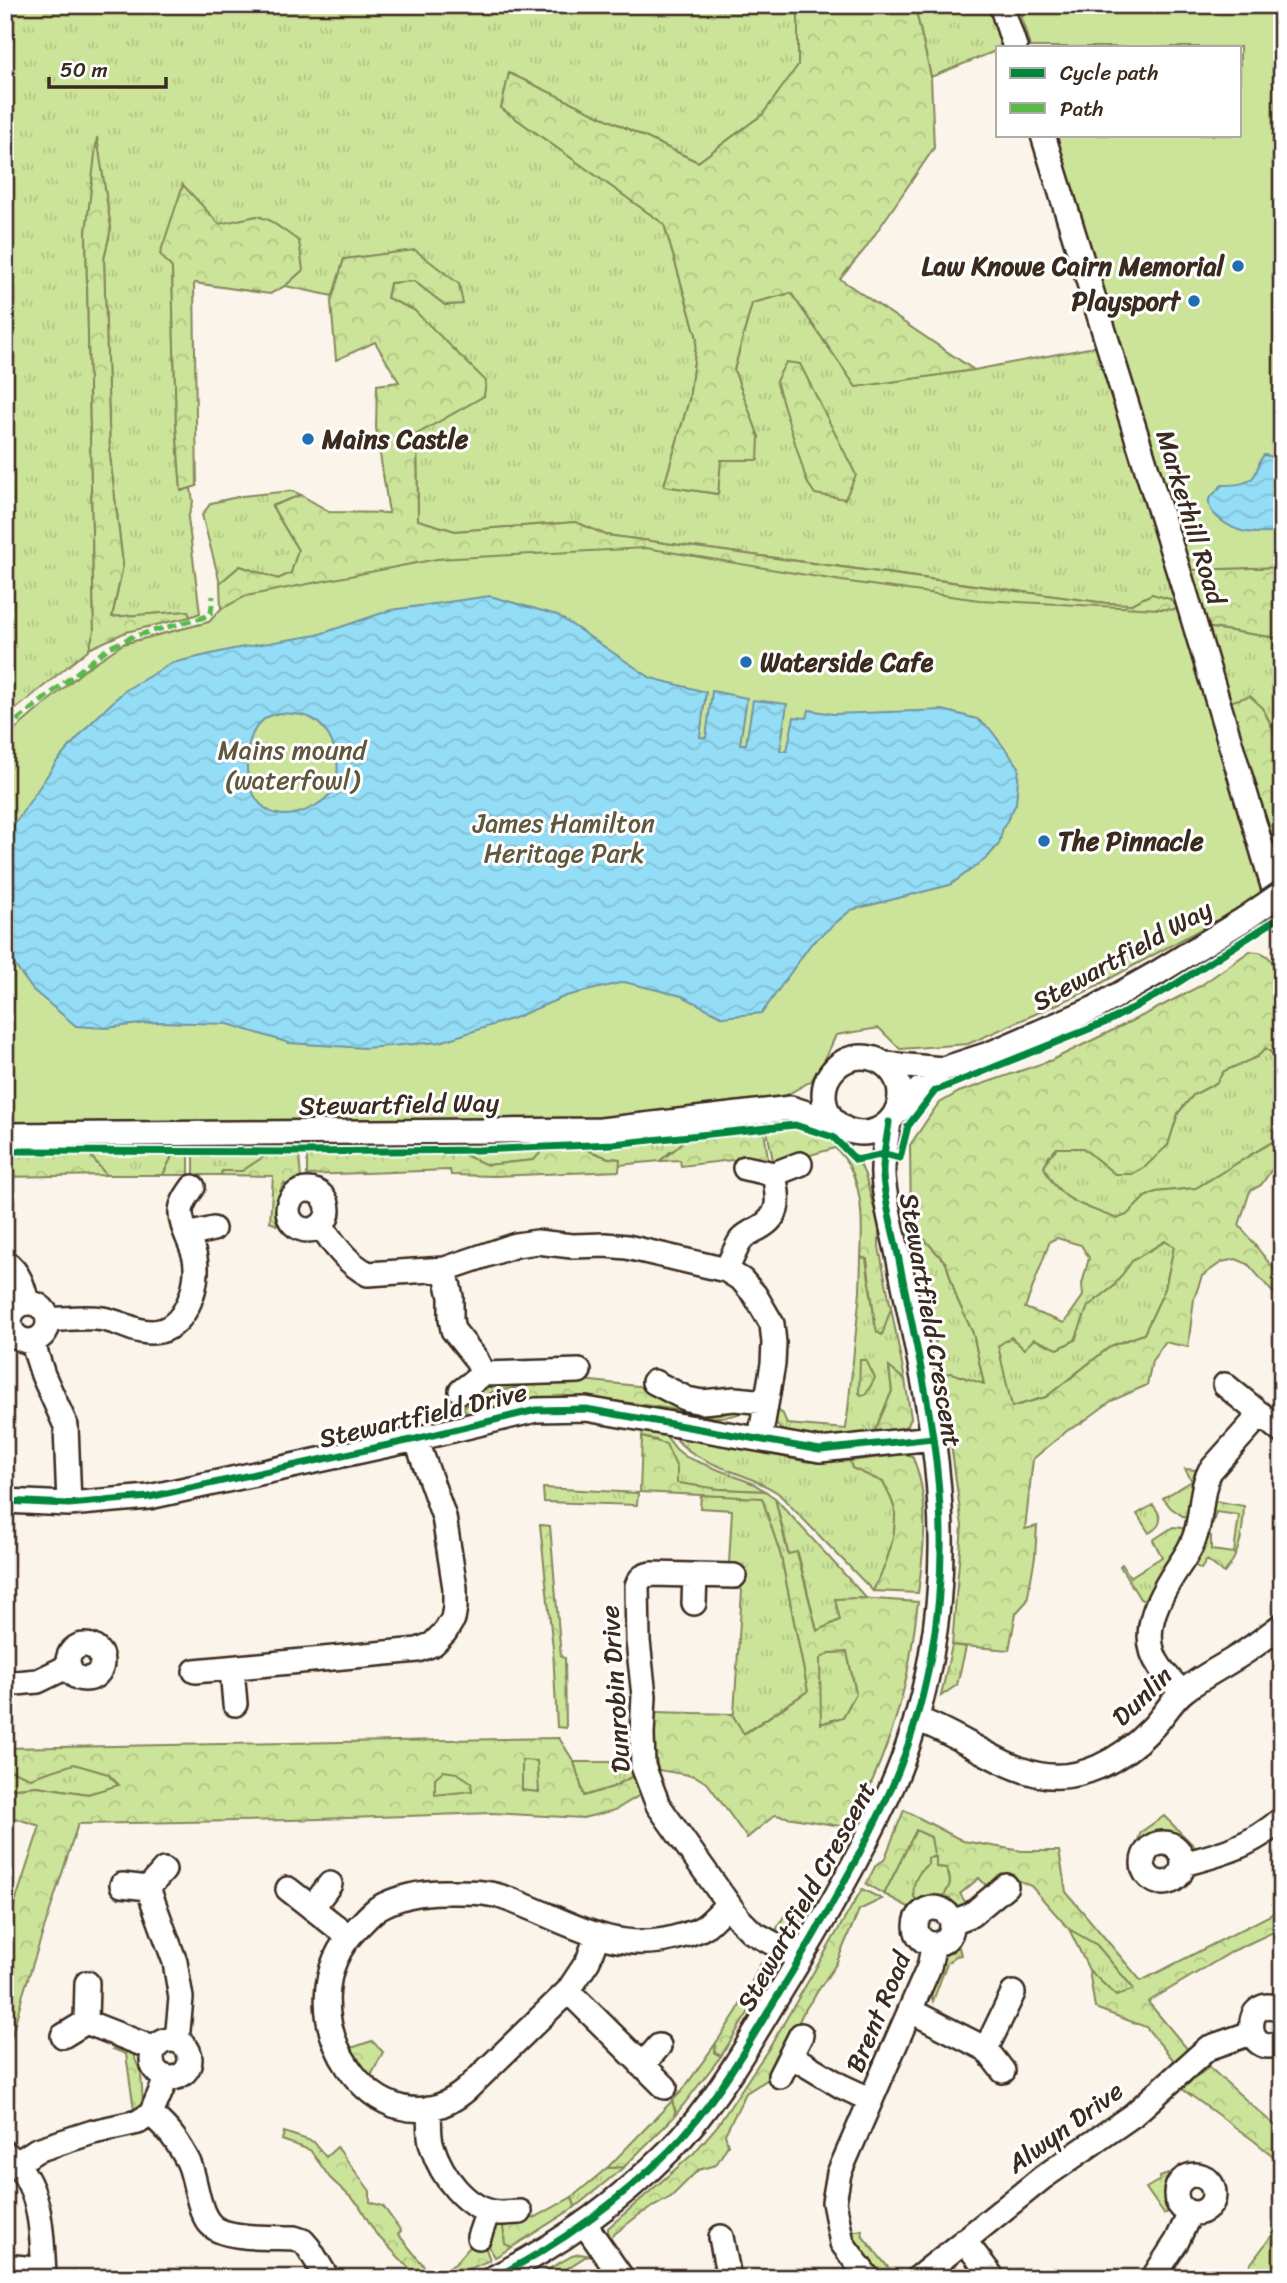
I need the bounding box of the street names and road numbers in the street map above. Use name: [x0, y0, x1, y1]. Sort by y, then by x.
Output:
street label: Markethill Road: [1143, 424, 1240, 612]
street label: Stewartfield Way: [1023, 886, 1221, 1024]
street label: Stewartfield Way: [298, 1079, 500, 1129]
street label: Stewartfield Crescent: [886, 1189, 976, 1451]
street label: Stewartfield Drive: [314, 1369, 532, 1461]
street label: Dunrobin Drive: [586, 1604, 644, 1774]
street label: Dunlin: [1100, 1654, 1184, 1738]
street label: Stewartfield Crescent: [723, 1772, 889, 2020]
street label: Brent Road: [832, 1942, 925, 2080]
street label: Alwyn Drive: [996, 2069, 1133, 2186]

